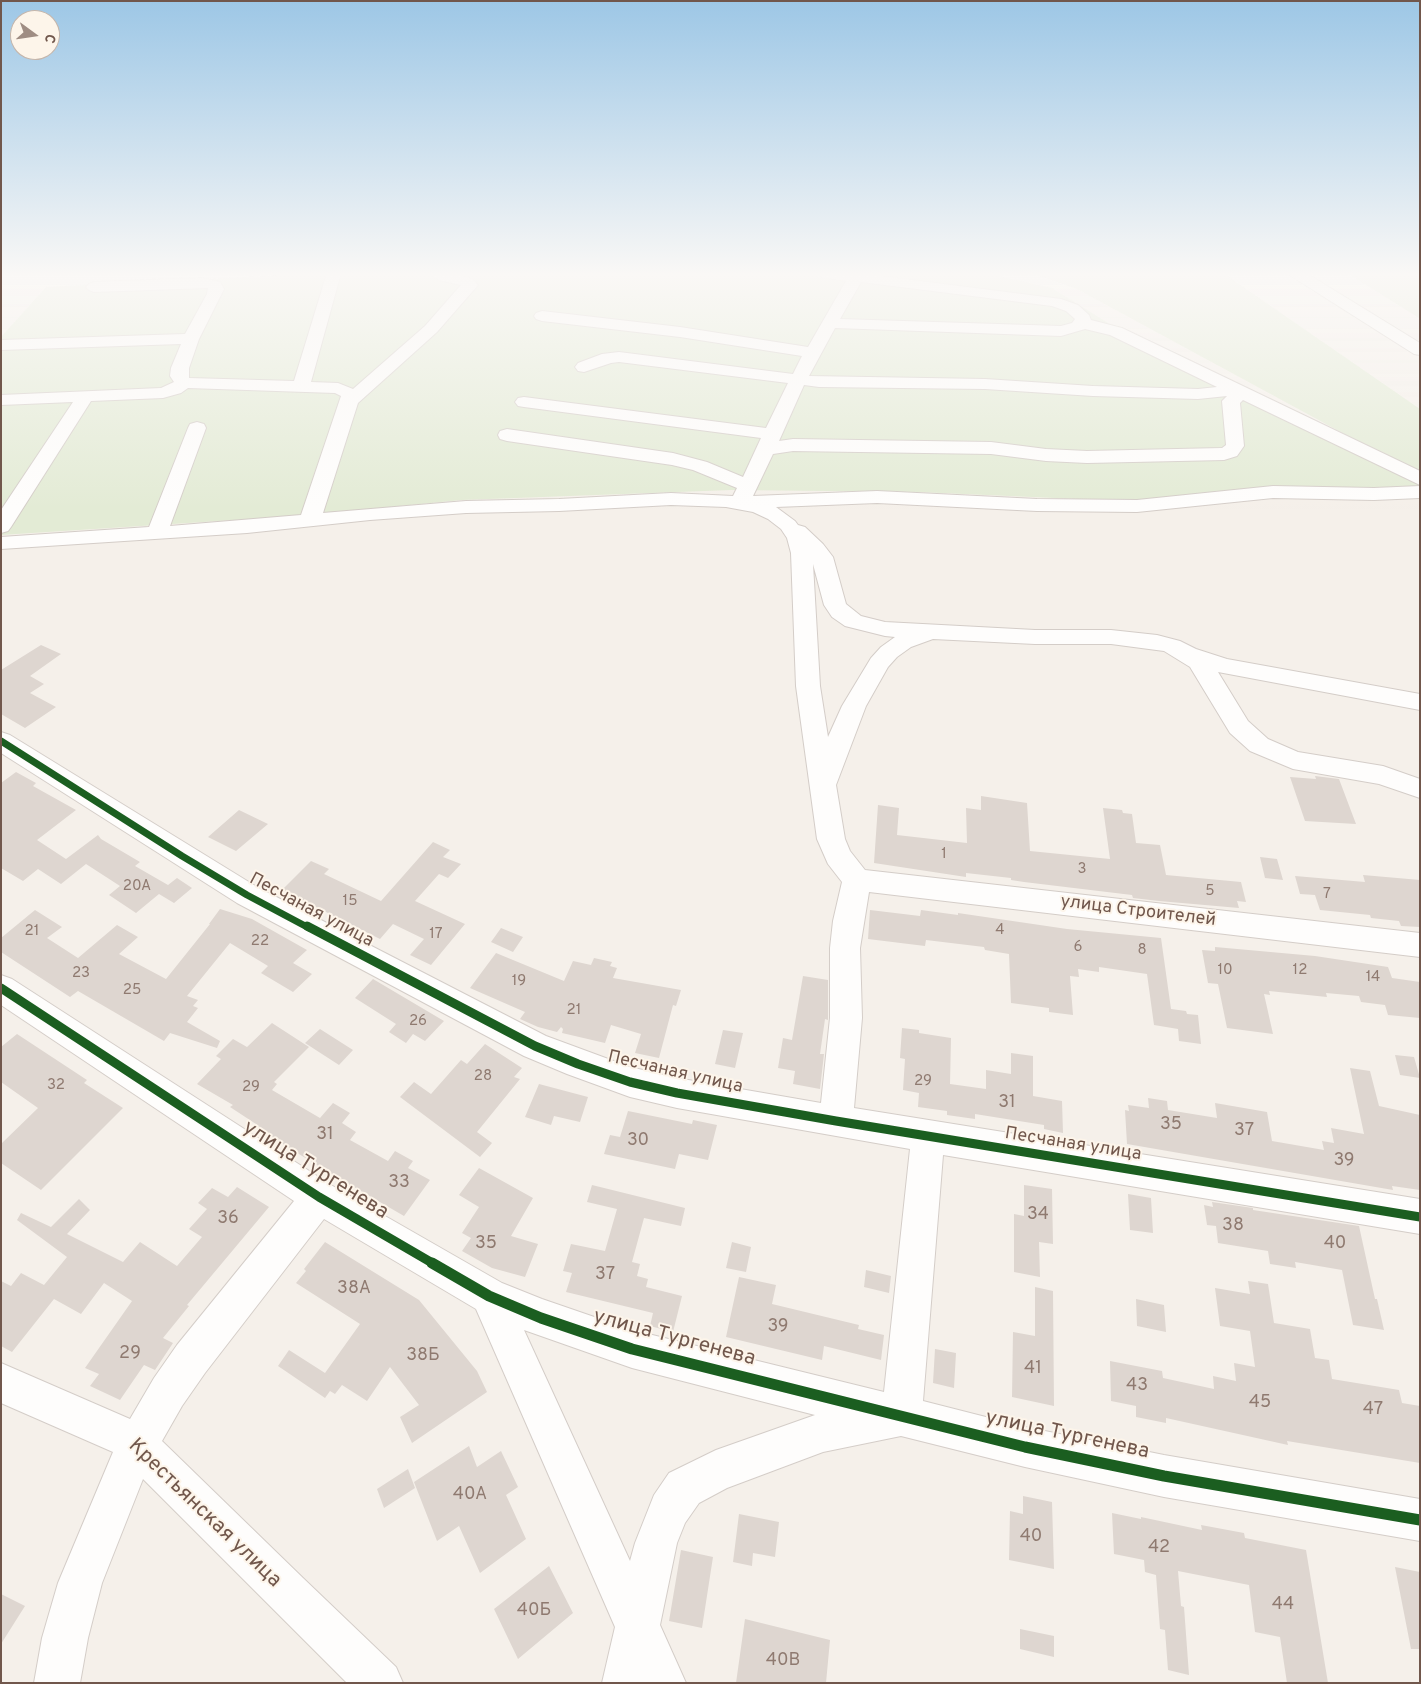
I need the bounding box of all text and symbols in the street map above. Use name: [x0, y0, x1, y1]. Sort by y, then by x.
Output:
north arrow: [10, 10, 60, 60]
text: С: [40, 32, 58, 45]
house number: 1: [941, 846, 947, 864]
house number: 3: [1077, 861, 1087, 879]
street label: Песчаная улица: [245, 869, 377, 953]
house number: 20А: [123, 878, 151, 896]
house number: 5: [1205, 883, 1215, 901]
house number: 7: [1323, 886, 1331, 904]
street label: улица Строителей: [1059, 892, 1217, 932]
house number: 15: [343, 893, 357, 911]
house number: 4: [995, 922, 1005, 940]
house number: 21: [25, 923, 39, 941]
house number: 17: [429, 926, 443, 944]
house number: 22: [251, 933, 269, 951]
house number: 6: [1074, 939, 1082, 957]
house number: 8: [1137, 942, 1147, 960]
house number: 10: [1217, 962, 1233, 980]
house number: 12: [1293, 962, 1307, 980]
house number: 23: [72, 965, 90, 983]
house number: 14: [1366, 969, 1380, 987]
house number: 19: [512, 973, 526, 991]
house number: 25: [123, 982, 141, 1000]
house number: 21: [567, 1002, 581, 1020]
house number: 26: [409, 1013, 427, 1031]
street label: Песчаная улица: [605, 1047, 745, 1099]
house number: 28: [474, 1068, 492, 1086]
house number: 29: [914, 1073, 932, 1091]
house number: 32: [47, 1077, 65, 1095]
house number: 29: [242, 1079, 260, 1097]
house number: 31: [998, 1092, 1016, 1114]
house number: 35: [1160, 1114, 1182, 1136]
street label: улица Тургенева: [237, 1116, 393, 1226]
house number: 37: [1234, 1120, 1254, 1142]
house number: 31: [316, 1124, 334, 1146]
street label: Песчаная улица: [1003, 1124, 1143, 1166]
house number: 30: [627, 1130, 649, 1152]
house number: 39: [1333, 1150, 1355, 1172]
house number: 33: [388, 1172, 410, 1194]
house number: 34: [1027, 1204, 1049, 1226]
house number: 36: [217, 1208, 239, 1230]
house number: 38: [1222, 1215, 1244, 1237]
house number: 35: [475, 1233, 497, 1255]
house number: 40: [1324, 1233, 1346, 1255]
house number: 37: [595, 1264, 615, 1286]
house number: 38А: [337, 1278, 371, 1300]
street label: улица Тургенева: [590, 1305, 758, 1373]
house number: 39: [767, 1316, 789, 1338]
house number: 29: [119, 1343, 141, 1365]
house number: 38Б: [406, 1345, 440, 1367]
house number: 41: [1024, 1358, 1042, 1380]
house number: 43: [1126, 1375, 1148, 1397]
house number: 45: [1249, 1392, 1271, 1414]
house number: 47: [1363, 1399, 1383, 1421]
street label: улица Тургенева: [983, 1406, 1151, 1466]
street label: Крестьянская улица: [122, 1434, 286, 1594]
house number: 40А: [453, 1484, 487, 1506]
house number: 40: [1020, 1526, 1042, 1548]
house number: 42: [1148, 1537, 1170, 1559]
house number: 44: [1272, 1594, 1294, 1616]
house number: 40Б: [517, 1600, 551, 1622]
house number: 40В: [766, 1650, 800, 1672]

